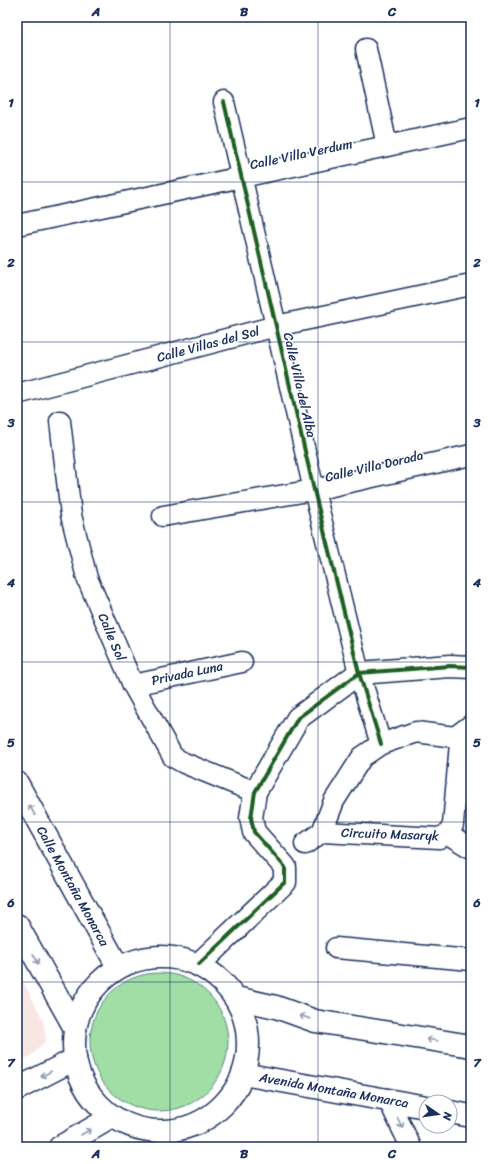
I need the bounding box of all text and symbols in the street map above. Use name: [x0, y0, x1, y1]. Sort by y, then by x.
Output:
text: A: [91, 0, 100, 23]
text: B: [240, 0, 249, 23]
text: C: [387, 0, 397, 23]
text: 1: [8, 91, 14, 114]
text: 1: [474, 91, 480, 114]
street label: Calle Villa Verdum: [248, 132, 354, 176]
text: 2: [6, 251, 15, 274]
text: 2: [472, 251, 481, 274]
street label: Calle Villas del Sol: [154, 319, 262, 369]
street label: Calle Villa del Alba: [277, 330, 323, 440]
text: 3: [6, 411, 15, 434]
text: 3: [472, 411, 481, 434]
street label: Calle Villa Dorada: [323, 443, 426, 488]
text: 4: [6, 571, 16, 594]
text: 4: [472, 571, 482, 594]
street label: Calle Sol: [92, 609, 133, 665]
street label: Privada Luna: [149, 654, 225, 692]
text: 5: [7, 731, 15, 754]
text: 5: [473, 731, 481, 754]
one-way arrow: [28, 805, 35, 817]
street label: Calle Montaña Monarca: [30, 821, 116, 951]
street label: Circuito Masaryk: [341, 821, 439, 847]
text: 6: [6, 891, 15, 914]
text: 6: [472, 891, 481, 914]
one-way arrow: [33, 952, 40, 964]
one-way arrow: [299, 1013, 311, 1021]
one-way arrow: [426, 1036, 439, 1044]
text: 7: [7, 1051, 16, 1074]
text: 7: [473, 1051, 482, 1074]
street label: Avenida Montaña Monarca: [257, 1065, 411, 1115]
one-way arrow: [40, 1070, 52, 1078]
north arrow: [418, 1094, 458, 1134]
text: N: [437, 1109, 458, 1122]
one-way arrow: [396, 1117, 404, 1129]
one-way arrow: [80, 1127, 92, 1135]
text: A: [91, 1142, 100, 1164]
text: B: [240, 1142, 249, 1164]
text: C: [387, 1142, 397, 1164]

